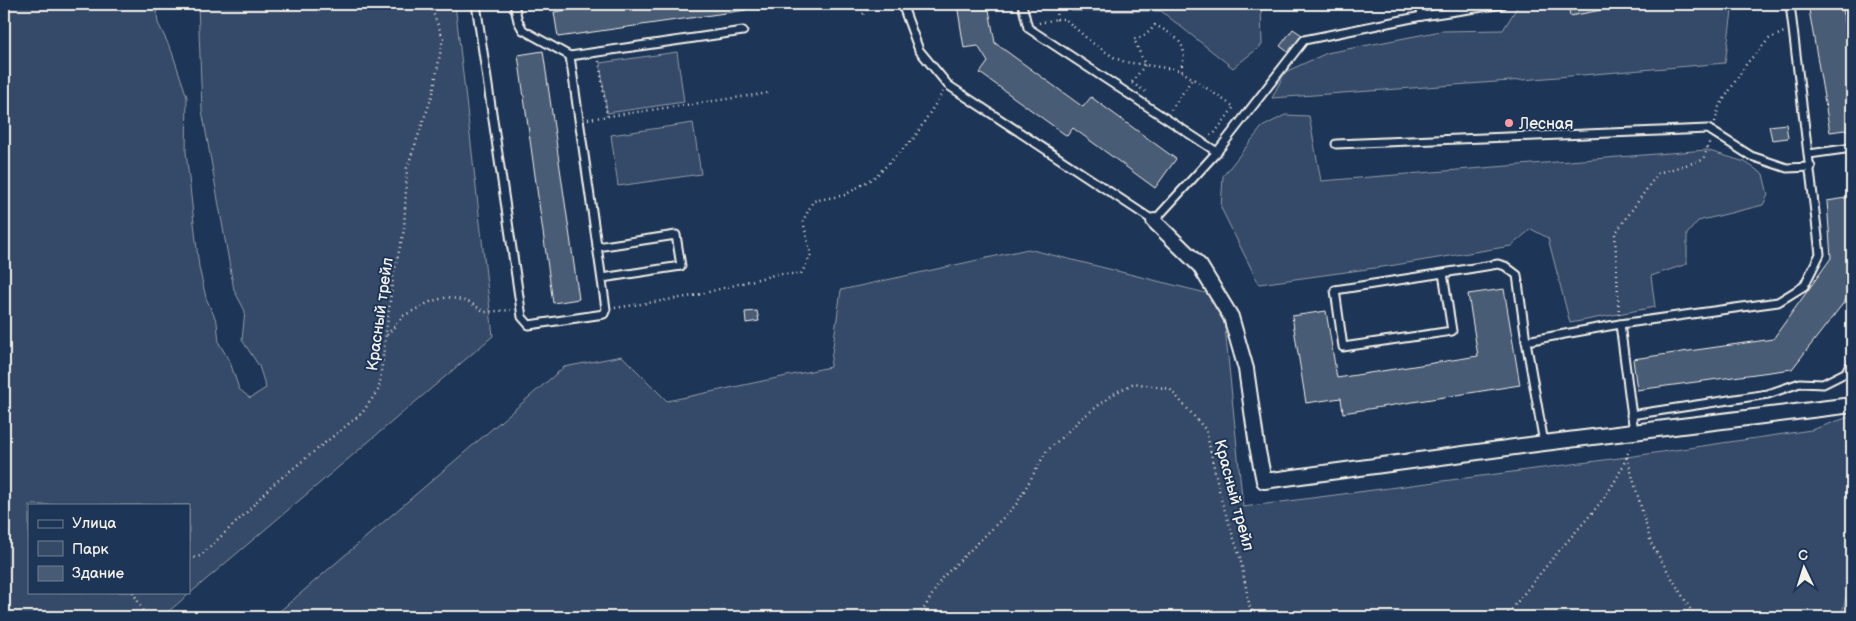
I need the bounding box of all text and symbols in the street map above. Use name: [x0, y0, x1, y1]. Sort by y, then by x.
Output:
place label: Лесная: [1518, 115, 1573, 134]
marker: Лесная: [1503, 117, 1515, 129]
street label: Красный трейл: [363, 256, 398, 372]
street label: Красный трейл: [1210, 438, 1258, 553]
legend: [28, 504, 190, 594]
text: Улица: [72, 514, 117, 533]
text: Парк: [72, 540, 109, 559]
north arrow: [1778, 544, 1828, 594]
text: С: [1798, 547, 1809, 564]
text: Здание: [72, 564, 124, 583]

